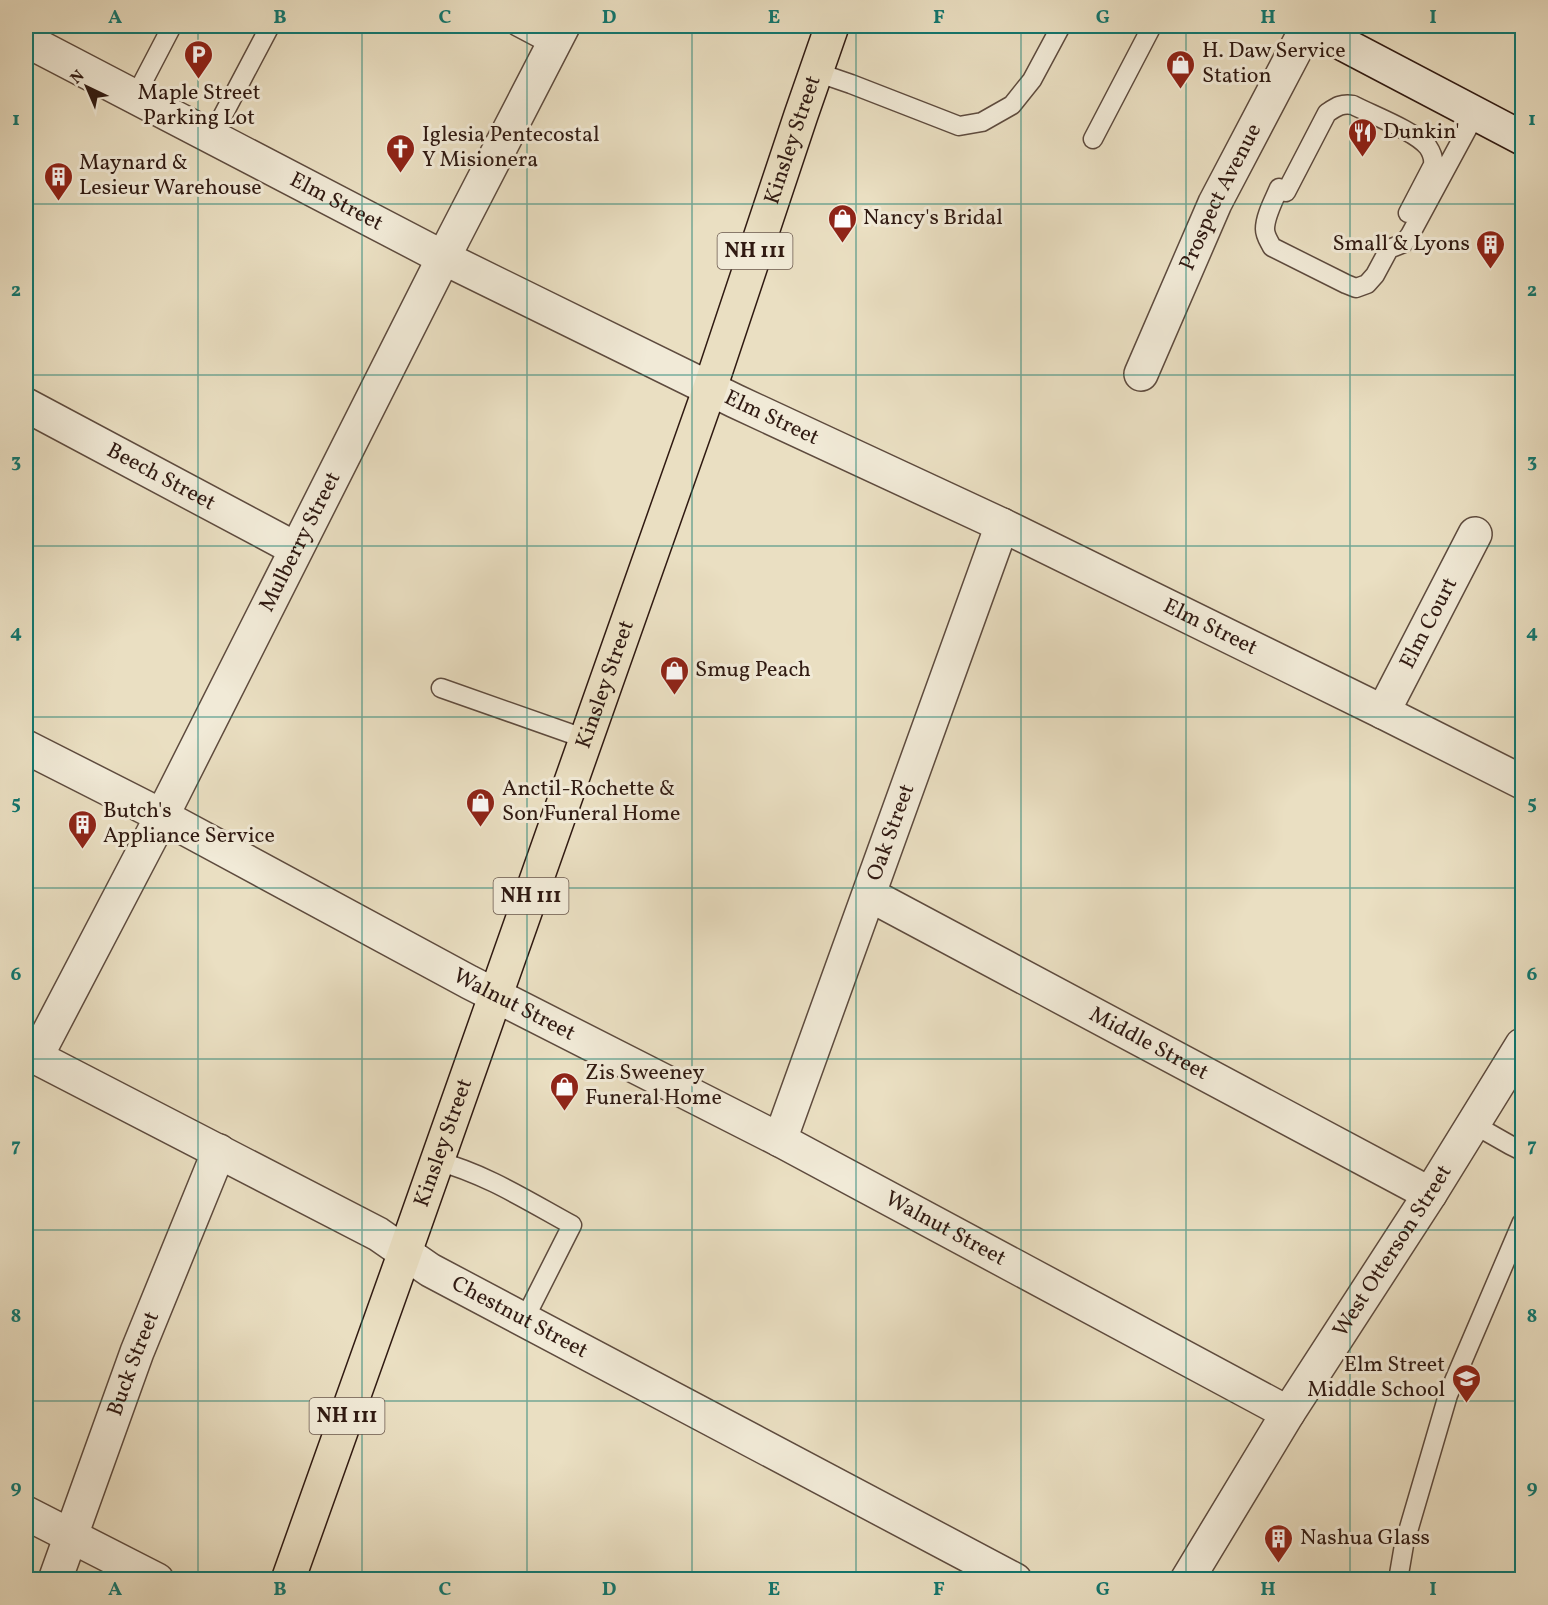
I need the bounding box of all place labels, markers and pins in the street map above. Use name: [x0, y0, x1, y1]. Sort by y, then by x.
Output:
place label: H. Daw Service Station: [1202, 36, 1346, 92]
parking icon: Maple Street Parking Lot: [183, 38, 215, 80]
shop icon: H. Daw Service Station: [1165, 48, 1197, 90]
place label: Maple Street Parking Lot: [138, 78, 261, 134]
restaurant icon: Dunkin': [1346, 116, 1378, 158]
place label: Dunkin': [1383, 117, 1460, 148]
place label: Iglesia Pentecostal Y Misionera: [422, 120, 599, 176]
church icon: Iglesia Pentecostal Y Misionera: [385, 132, 417, 174]
place label: Maynard & Lesieur Warehouse: [79, 148, 262, 204]
building icon: Maynard & Lesieur Warehouse: [42, 160, 74, 202]
shop icon: Nancy's Bridal: [826, 202, 858, 244]
place label: Nancy's Bridal: [863, 203, 1003, 234]
building icon: Small & Lyons: [1475, 228, 1507, 270]
place label: Small & Lyons: [1332, 229, 1470, 260]
shop icon: Smug Peach: [658, 654, 690, 696]
place label: Smug Peach: [695, 655, 811, 686]
place label: Anctil-Rochette & Son Funeral Home: [502, 774, 680, 830]
shop icon: Anctil-Rochette & Son Funeral Home: [465, 786, 497, 828]
place label: Butch's Appliance Service: [103, 796, 275, 852]
building icon: Butch's Appliance Service: [66, 808, 98, 850]
place label: Zis Sweeney Funeral Home: [585, 1058, 722, 1114]
shop icon: Zis Sweeney Funeral Home: [548, 1070, 580, 1112]
place label: Elm Street Middle School: [1307, 1350, 1445, 1406]
school or university icon: Elm Street Middle School: [1450, 1362, 1482, 1404]
building icon: Nashua Glass: [1263, 1522, 1295, 1564]
place label: Nashua Glass: [1300, 1523, 1430, 1554]

